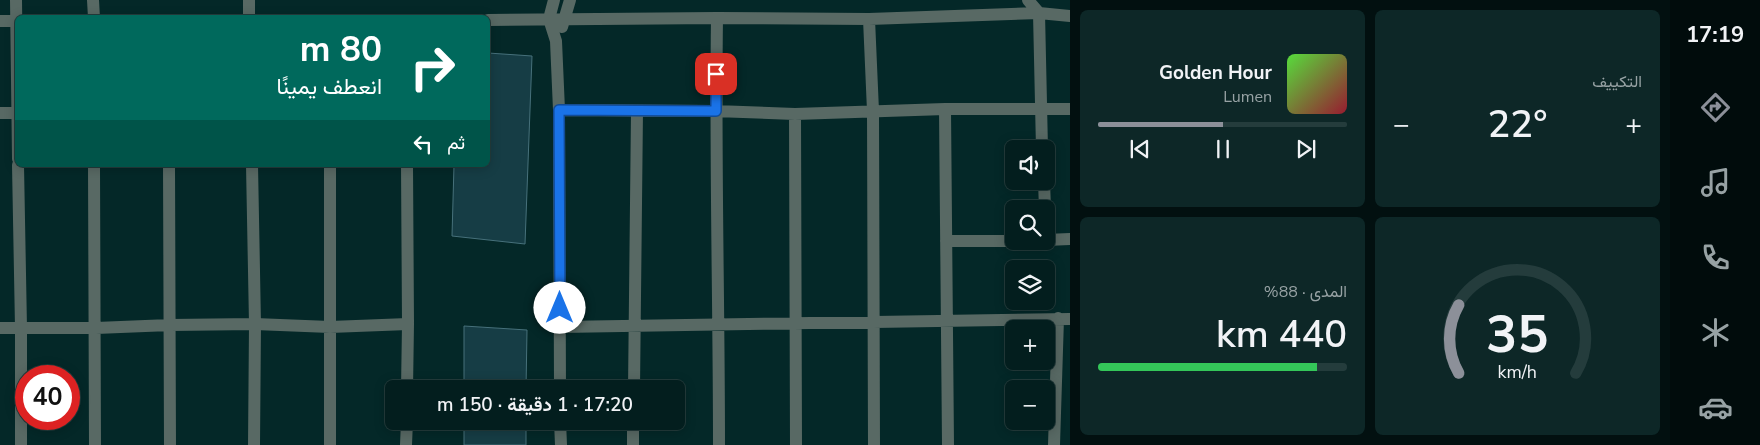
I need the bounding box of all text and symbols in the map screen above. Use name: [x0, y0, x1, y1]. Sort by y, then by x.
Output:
text: 17:19: [1686, 20, 1744, 50]
text: 80 m: [300, 26, 382, 73]
icon: right: [400, 35, 465, 100]
pin: [695, 53, 737, 95]
icon: arrive: [702, 60, 730, 88]
text: Golden Hour: [1159, 60, 1272, 86]
text: التكييف: [1592, 71, 1642, 93]
text: انعطف يمينًا: [276, 72, 382, 102]
text: Lumen: [1223, 86, 1272, 108]
icon: directions: [1698, 90, 1733, 125]
text: 22°: [1488, 99, 1547, 150]
text: −: [1393, 106, 1410, 144]
text: +: [1625, 106, 1642, 144]
icon: left: [409, 130, 437, 158]
text: ثم: [447, 130, 465, 156]
icon: previous: [1126, 135, 1154, 163]
icon: pause: [1209, 135, 1237, 163]
icon: next: [1292, 135, 1320, 163]
map controls: [1005, 140, 1055, 430]
button: sound: [1005, 140, 1055, 190]
icon: music: [1698, 165, 1733, 200]
button: search: [1005, 200, 1055, 250]
icon: phone: [1698, 240, 1733, 275]
button: layers: [1005, 260, 1055, 310]
position arrow: [533, 281, 585, 333]
text: المدى · 88%: [1264, 281, 1347, 303]
text: 35: [1486, 299, 1549, 370]
text: 440 km: [1216, 309, 1347, 360]
icon: climate: [1698, 315, 1733, 350]
button: +: [1005, 320, 1055, 370]
text: km/h: [1498, 360, 1537, 384]
speed limit sign: 40: [15, 365, 80, 430]
button: −: [1005, 380, 1055, 430]
icon: car: [1698, 390, 1733, 425]
text: 17:20 · 1 دقيقة · 150 m: [437, 392, 633, 418]

